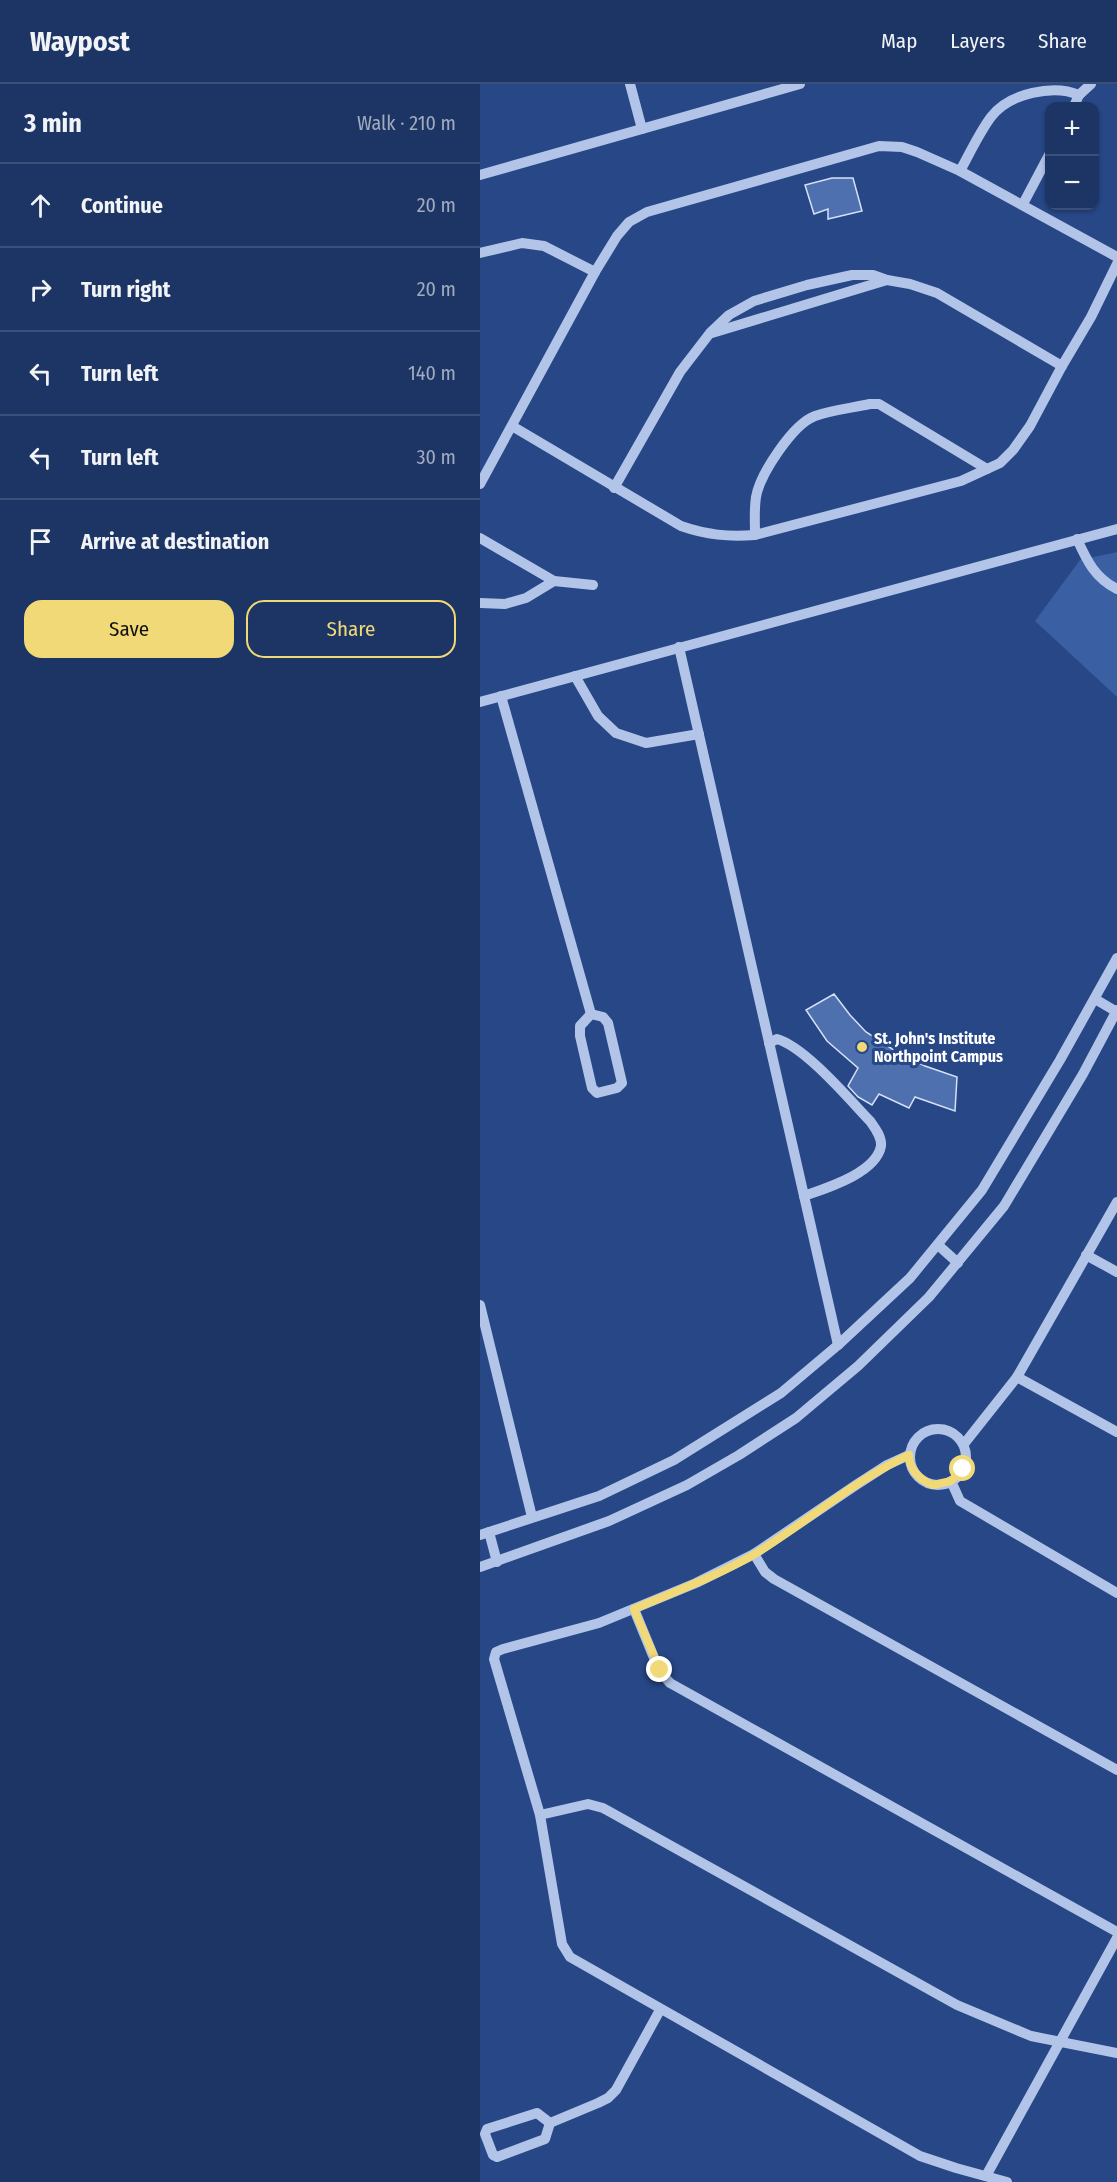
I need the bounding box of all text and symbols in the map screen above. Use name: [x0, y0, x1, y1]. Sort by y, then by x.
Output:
text: Waypost: [30, 25, 130, 58]
text: Map: [881, 28, 917, 54]
text: Layers: [950, 28, 1005, 54]
text: Share: [1038, 28, 1087, 54]
map controls: [1045, 102, 1099, 210]
button: +: [1045, 102, 1099, 156]
text: 3 min: [24, 108, 82, 139]
text: Walk · 210 m: [357, 111, 456, 135]
button: −: [1045, 156, 1099, 210]
icon: ahead: [24, 189, 57, 222]
text: Continue: [81, 192, 163, 219]
text: 20 m: [417, 193, 456, 217]
icon: right: [24, 273, 57, 306]
text: Turn right: [81, 276, 170, 303]
text: 20 m: [417, 277, 456, 301]
icon: left: [24, 357, 57, 390]
text: Turn left: [81, 360, 159, 387]
text: 140 m: [408, 361, 456, 385]
icon: left: [24, 441, 57, 474]
text: Turn left: [81, 444, 159, 471]
text: 30 m: [416, 445, 456, 469]
icon: arrive: [24, 525, 57, 558]
text: Arrive at destination: [81, 528, 269, 555]
button: Save: [24, 600, 234, 658]
button: Share: [246, 600, 456, 658]
place label: St. John's Institute Northpoint Campus: [874, 1029, 1003, 1066]
marker: St. John's Institute Northpoint Campus: [855, 1040, 869, 1054]
route start: [949, 1455, 975, 1481]
route end: [646, 1656, 672, 1682]

